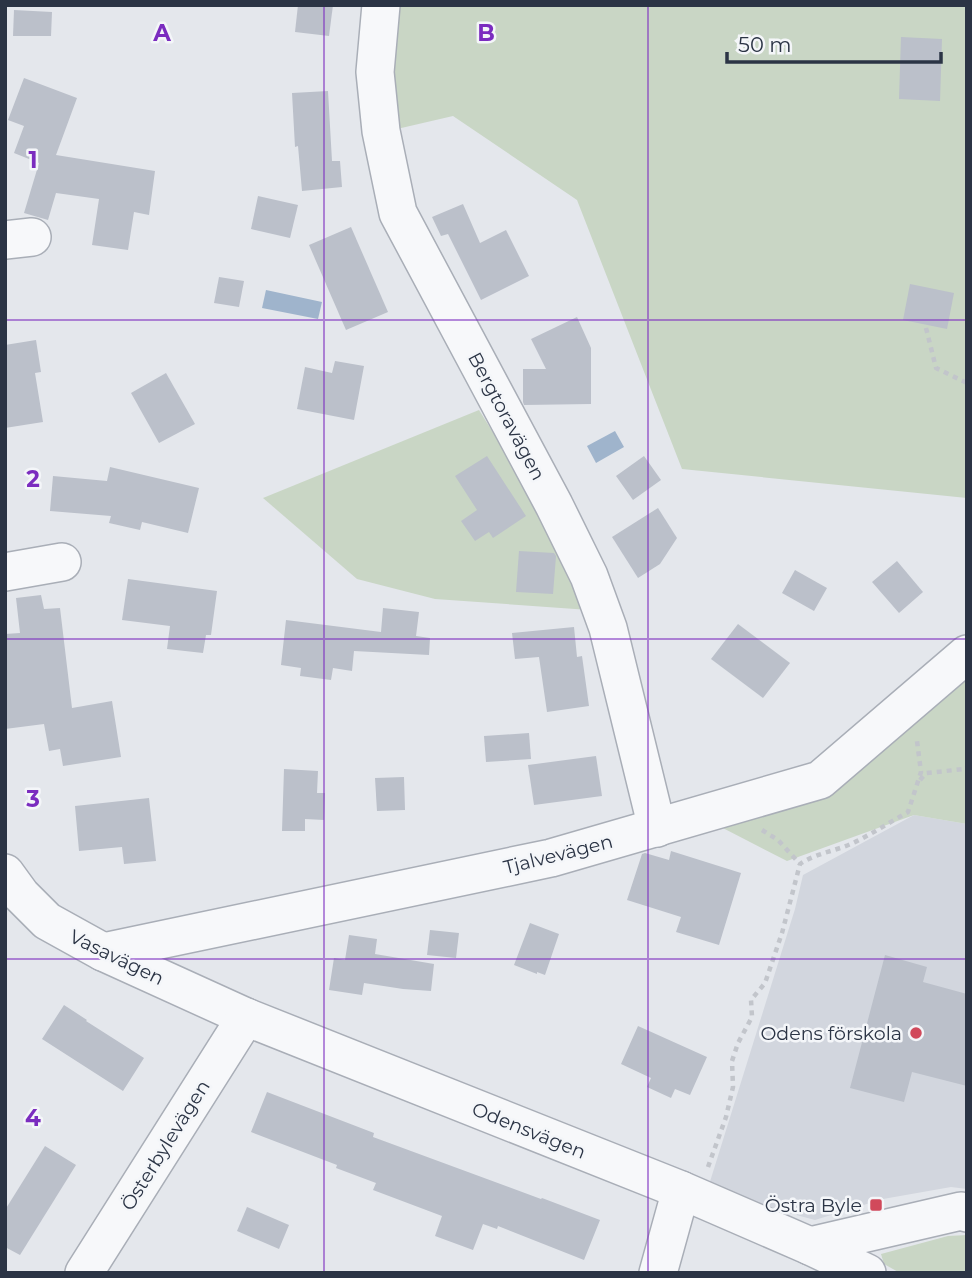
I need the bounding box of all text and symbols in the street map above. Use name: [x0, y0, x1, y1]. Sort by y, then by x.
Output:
text: A: [152, 19, 171, 47]
text: B: [477, 19, 495, 47]
scale bar: [727, 21, 940, 65]
text: 50 m: [738, 32, 792, 57]
text: 1: [28, 146, 38, 174]
street label: Bergtoravägen: [463, 348, 550, 484]
text: 2: [26, 465, 40, 493]
text: 3: [25, 785, 40, 813]
street label: Tjalvevägen: [501, 830, 615, 879]
street label: Vasavägen: [66, 925, 168, 990]
place label: Odens förskola: [760, 1022, 902, 1045]
marker: Odens förskola: [908, 1025, 924, 1041]
street label: Österbylevägen: [116, 1076, 215, 1215]
street label: Odensvägen: [469, 1097, 589, 1164]
text: 4: [25, 1104, 41, 1132]
place label: Östra Byle: [765, 1194, 862, 1217]
marker: Östra Byle: [868, 1197, 884, 1213]

